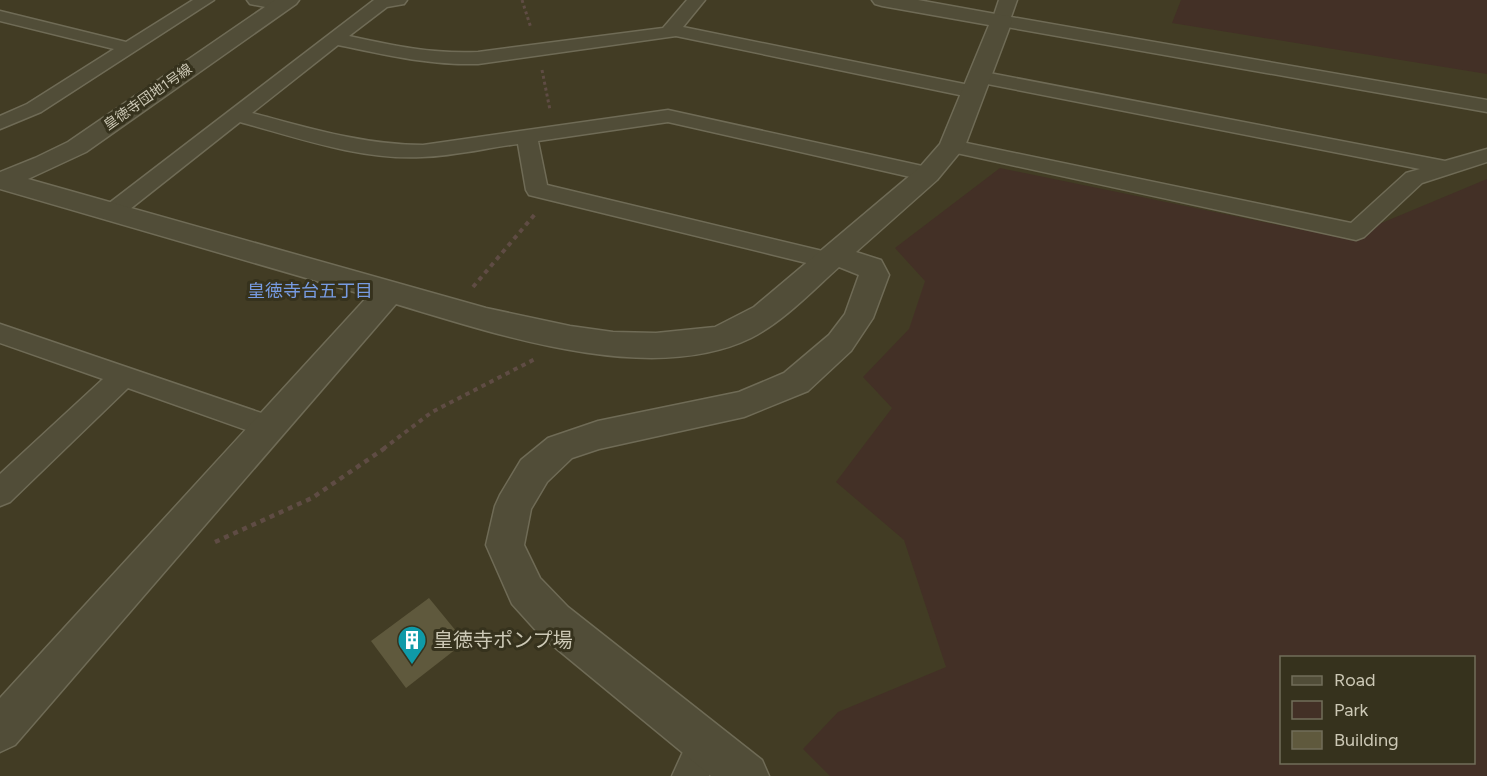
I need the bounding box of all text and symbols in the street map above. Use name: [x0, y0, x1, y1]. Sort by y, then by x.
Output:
street label: 皇徳寺団地1号線: [101, 60, 195, 134]
district label: 皇徳寺台五丁目: [247, 280, 373, 302]
building icon: 皇徳寺ポンプ場: [396, 624, 428, 666]
place label: 皇徳寺ポンプ場: [433, 628, 572, 652]
legend: [1280, 656, 1475, 764]
text: Road: [1334, 669, 1375, 691]
text: Park: [1334, 699, 1369, 721]
text: Building: [1334, 729, 1399, 751]

